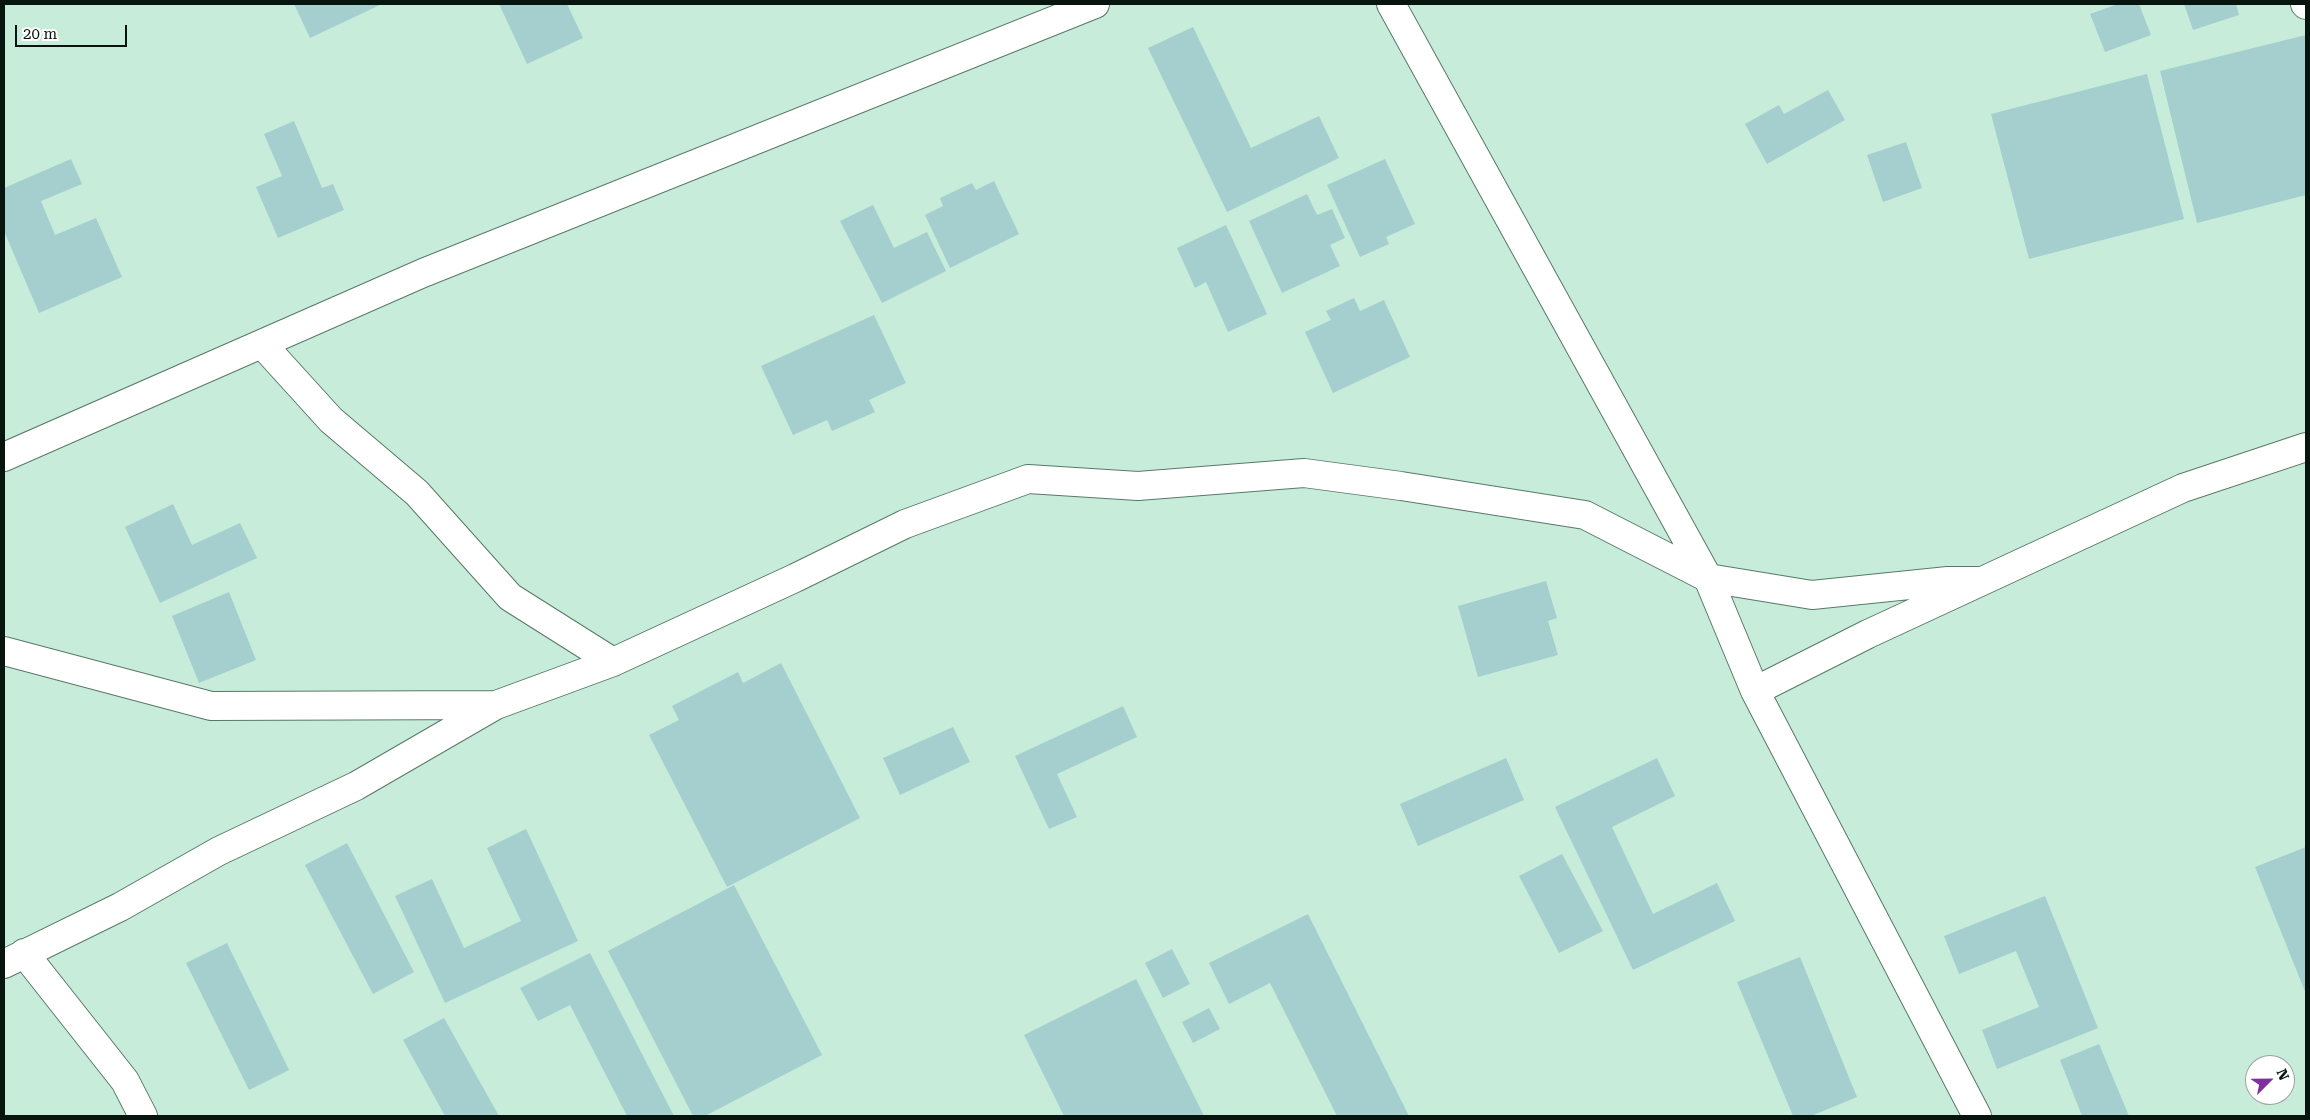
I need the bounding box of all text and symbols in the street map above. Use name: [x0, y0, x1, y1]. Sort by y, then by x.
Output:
scale bar: [18, 15, 130, 47]
text: 20 m: [23, 25, 57, 43]
north arrow: [2245, 1055, 2295, 1105]
text: N: [2273, 1066, 2292, 1083]

